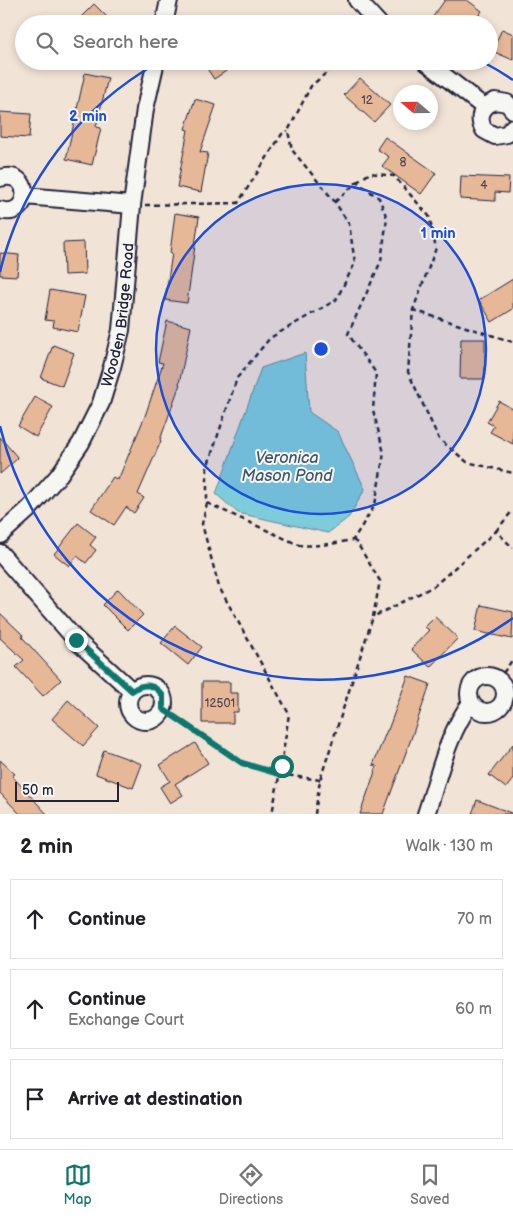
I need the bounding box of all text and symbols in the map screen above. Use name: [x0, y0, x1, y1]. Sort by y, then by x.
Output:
search box: [15, 15, 498, 70]
icon: search: [33, 29, 61, 57]
text: Search here: [73, 31, 178, 54]
north arrow: [393, 85, 438, 130]
house number: 12: [361, 93, 373, 108]
text: 2 min: [69, 107, 107, 126]
house number: 8: [400, 155, 407, 170]
house number: 4: [480, 178, 488, 193]
text: 1 min: [420, 224, 456, 243]
street label: Wooden Bridge Road: [97, 242, 139, 389]
centre of rings: [312, 340, 330, 358]
water label: Veronica Mason Pond: [242, 449, 333, 486]
route end: [65, 629, 88, 652]
house number: 12501: [205, 696, 235, 711]
route start: [271, 755, 294, 778]
scale bar: [15, 779, 119, 802]
text: 50 m: [22, 782, 54, 799]
text: 2 min: [20, 834, 73, 859]
text: Walk · 130 m: [405, 837, 493, 856]
icon: ahead: [21, 905, 49, 933]
text: Continue: [68, 908, 146, 931]
text: 70 m: [457, 910, 492, 929]
text: Continue: [68, 988, 146, 1011]
icon: ahead: [21, 995, 49, 1023]
text: 60 m: [455, 1000, 492, 1019]
text: Exchange Court: [68, 1011, 184, 1030]
icon: arrive: [21, 1085, 49, 1113]
text: Arrive at destination: [68, 1088, 243, 1111]
tab: Map: [64, 1161, 92, 1208]
tab: Directions: [219, 1161, 283, 1208]
tab: Saved: [410, 1161, 449, 1208]

